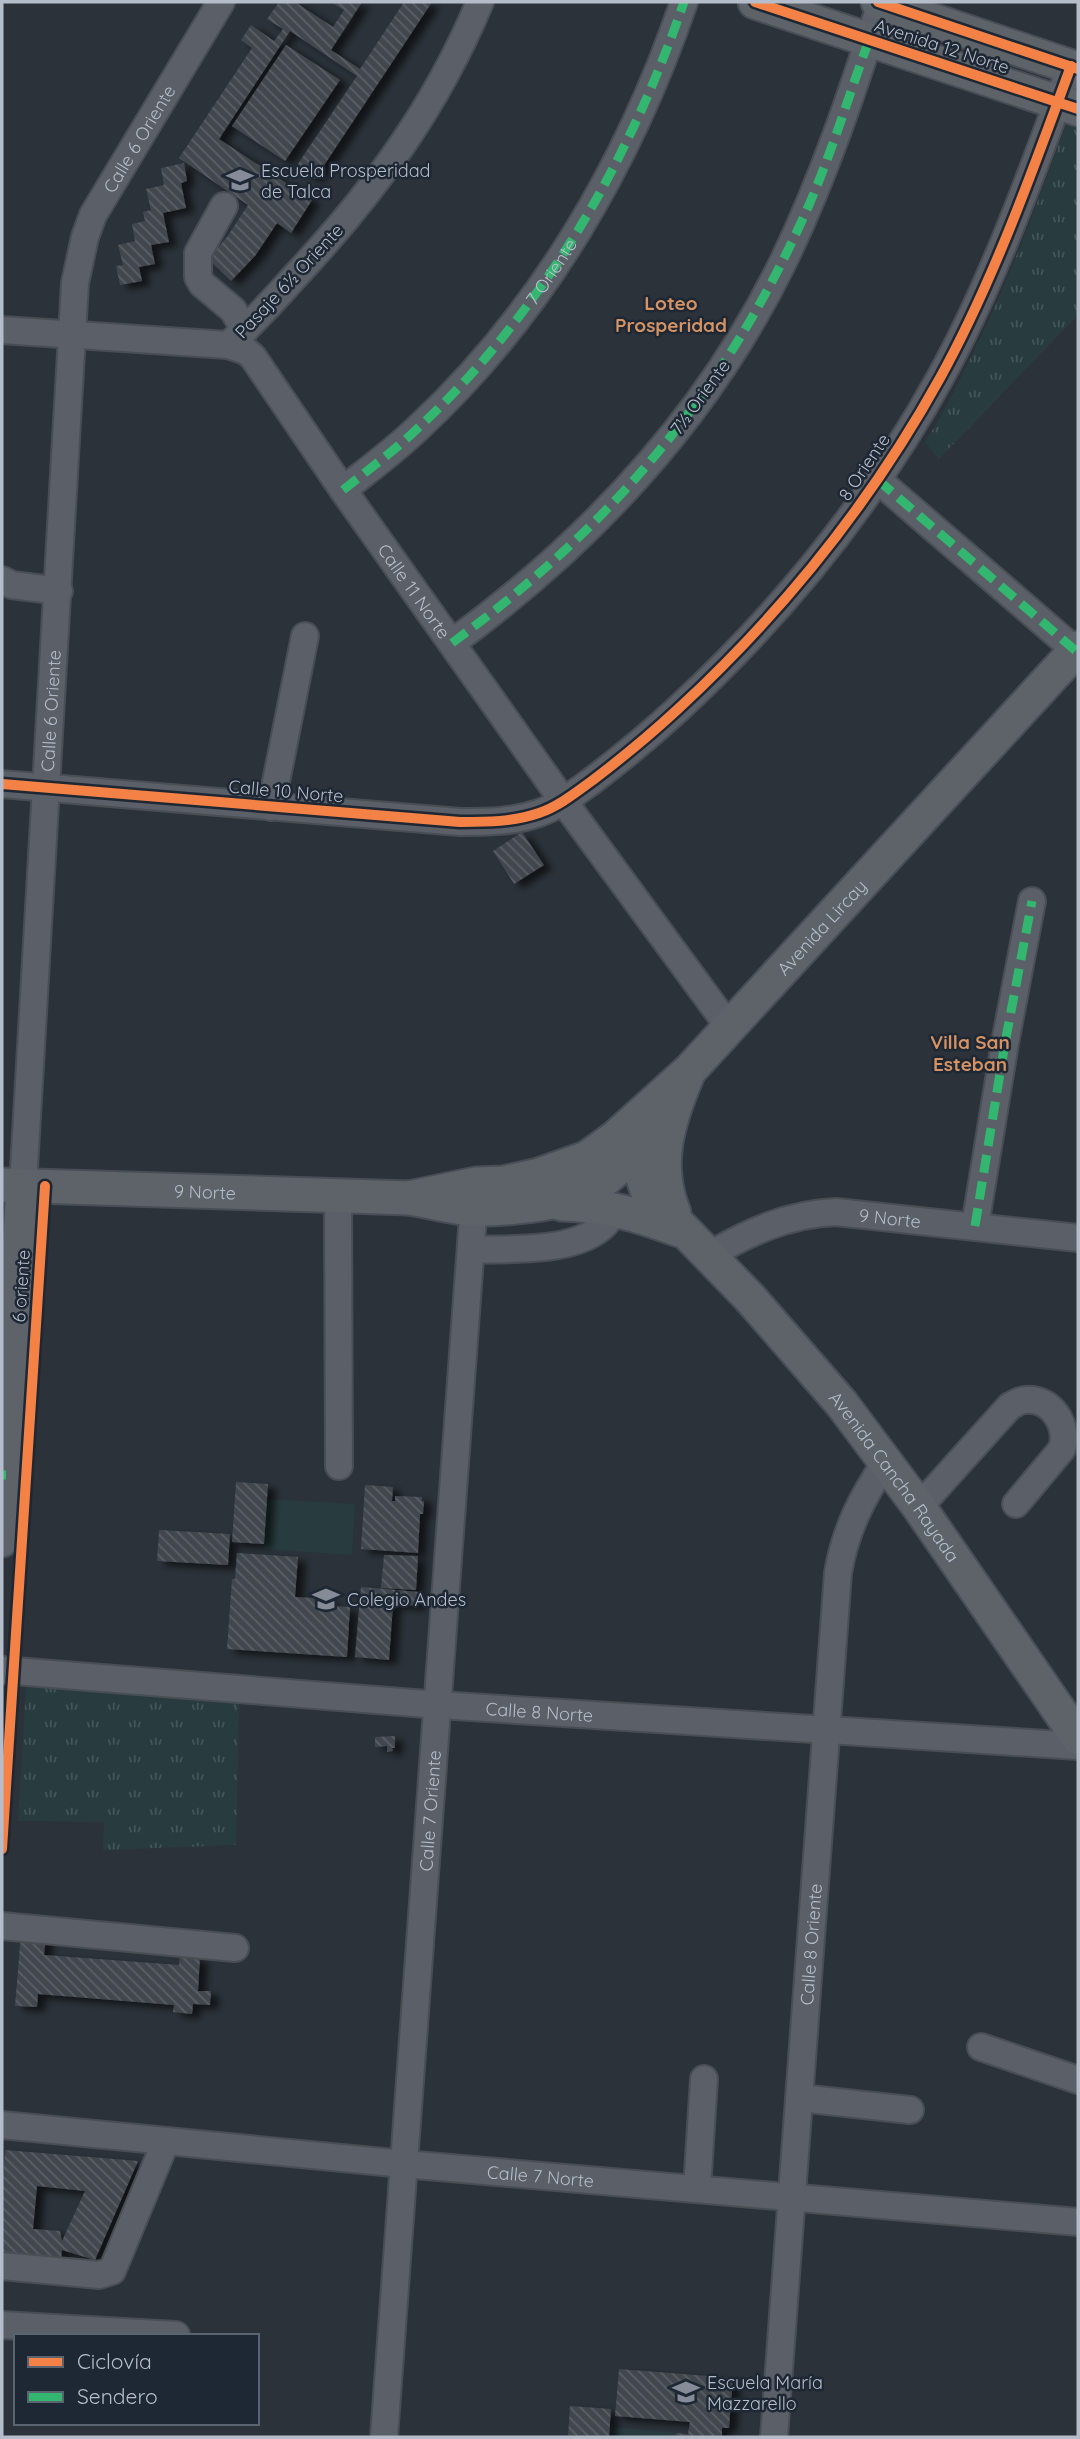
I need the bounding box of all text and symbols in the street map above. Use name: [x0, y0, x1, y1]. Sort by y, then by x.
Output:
street label: Avenida 12 Norte: [872, 13, 1012, 79]
street label: Calle 6 Oriente: [98, 81, 180, 197]
place label: Escuela Prosperidad de Talca: [261, 159, 431, 203]
school or university icon: Escuela Prosperidad de Talca: [225, 165, 255, 195]
street label: Pasaje 6½ Oriente: [230, 219, 348, 343]
street label: 7 Oriente: [520, 234, 582, 310]
district label: Loteo Prosperidad: [615, 291, 727, 337]
street label: 7½ Oriente: [665, 355, 735, 439]
street label: 8 Oriente: [833, 429, 895, 505]
street label: Calle 11 Norte: [373, 539, 456, 643]
street label: Calle 6 Oriente: [35, 649, 65, 772]
street label: Calle 10 Norte: [228, 775, 344, 807]
street label: Avenida Lircay: [772, 874, 871, 980]
district label: Villa San Esteban: [930, 1030, 1010, 1076]
street label: 9 Norte: [174, 1179, 236, 1204]
street label: 9 Norte: [858, 1203, 922, 1233]
street label: 6 oriente: [7, 1249, 35, 1323]
street label: Avenida Cancha Rayada: [824, 1386, 965, 1566]
school or university icon: Colegio Andes: [311, 1584, 341, 1614]
place label: Colegio Andes: [347, 1588, 466, 1611]
street label: Calle 8 Norte: [485, 1697, 594, 1726]
street label: Calle 7 Oriente: [414, 1749, 446, 1872]
street label: Calle 8 Oriente: [795, 1883, 826, 2006]
street label: Calle 7 Norte: [486, 2160, 595, 2192]
legend: [14, 2334, 259, 2425]
text: Ciclovía: [77, 2348, 152, 2374]
place label: Escuela María Mazzarello: [707, 2371, 823, 2415]
school or university icon: Escuela María Mazzarello: [671, 2377, 701, 2407]
text: Sendero: [77, 2383, 158, 2409]

